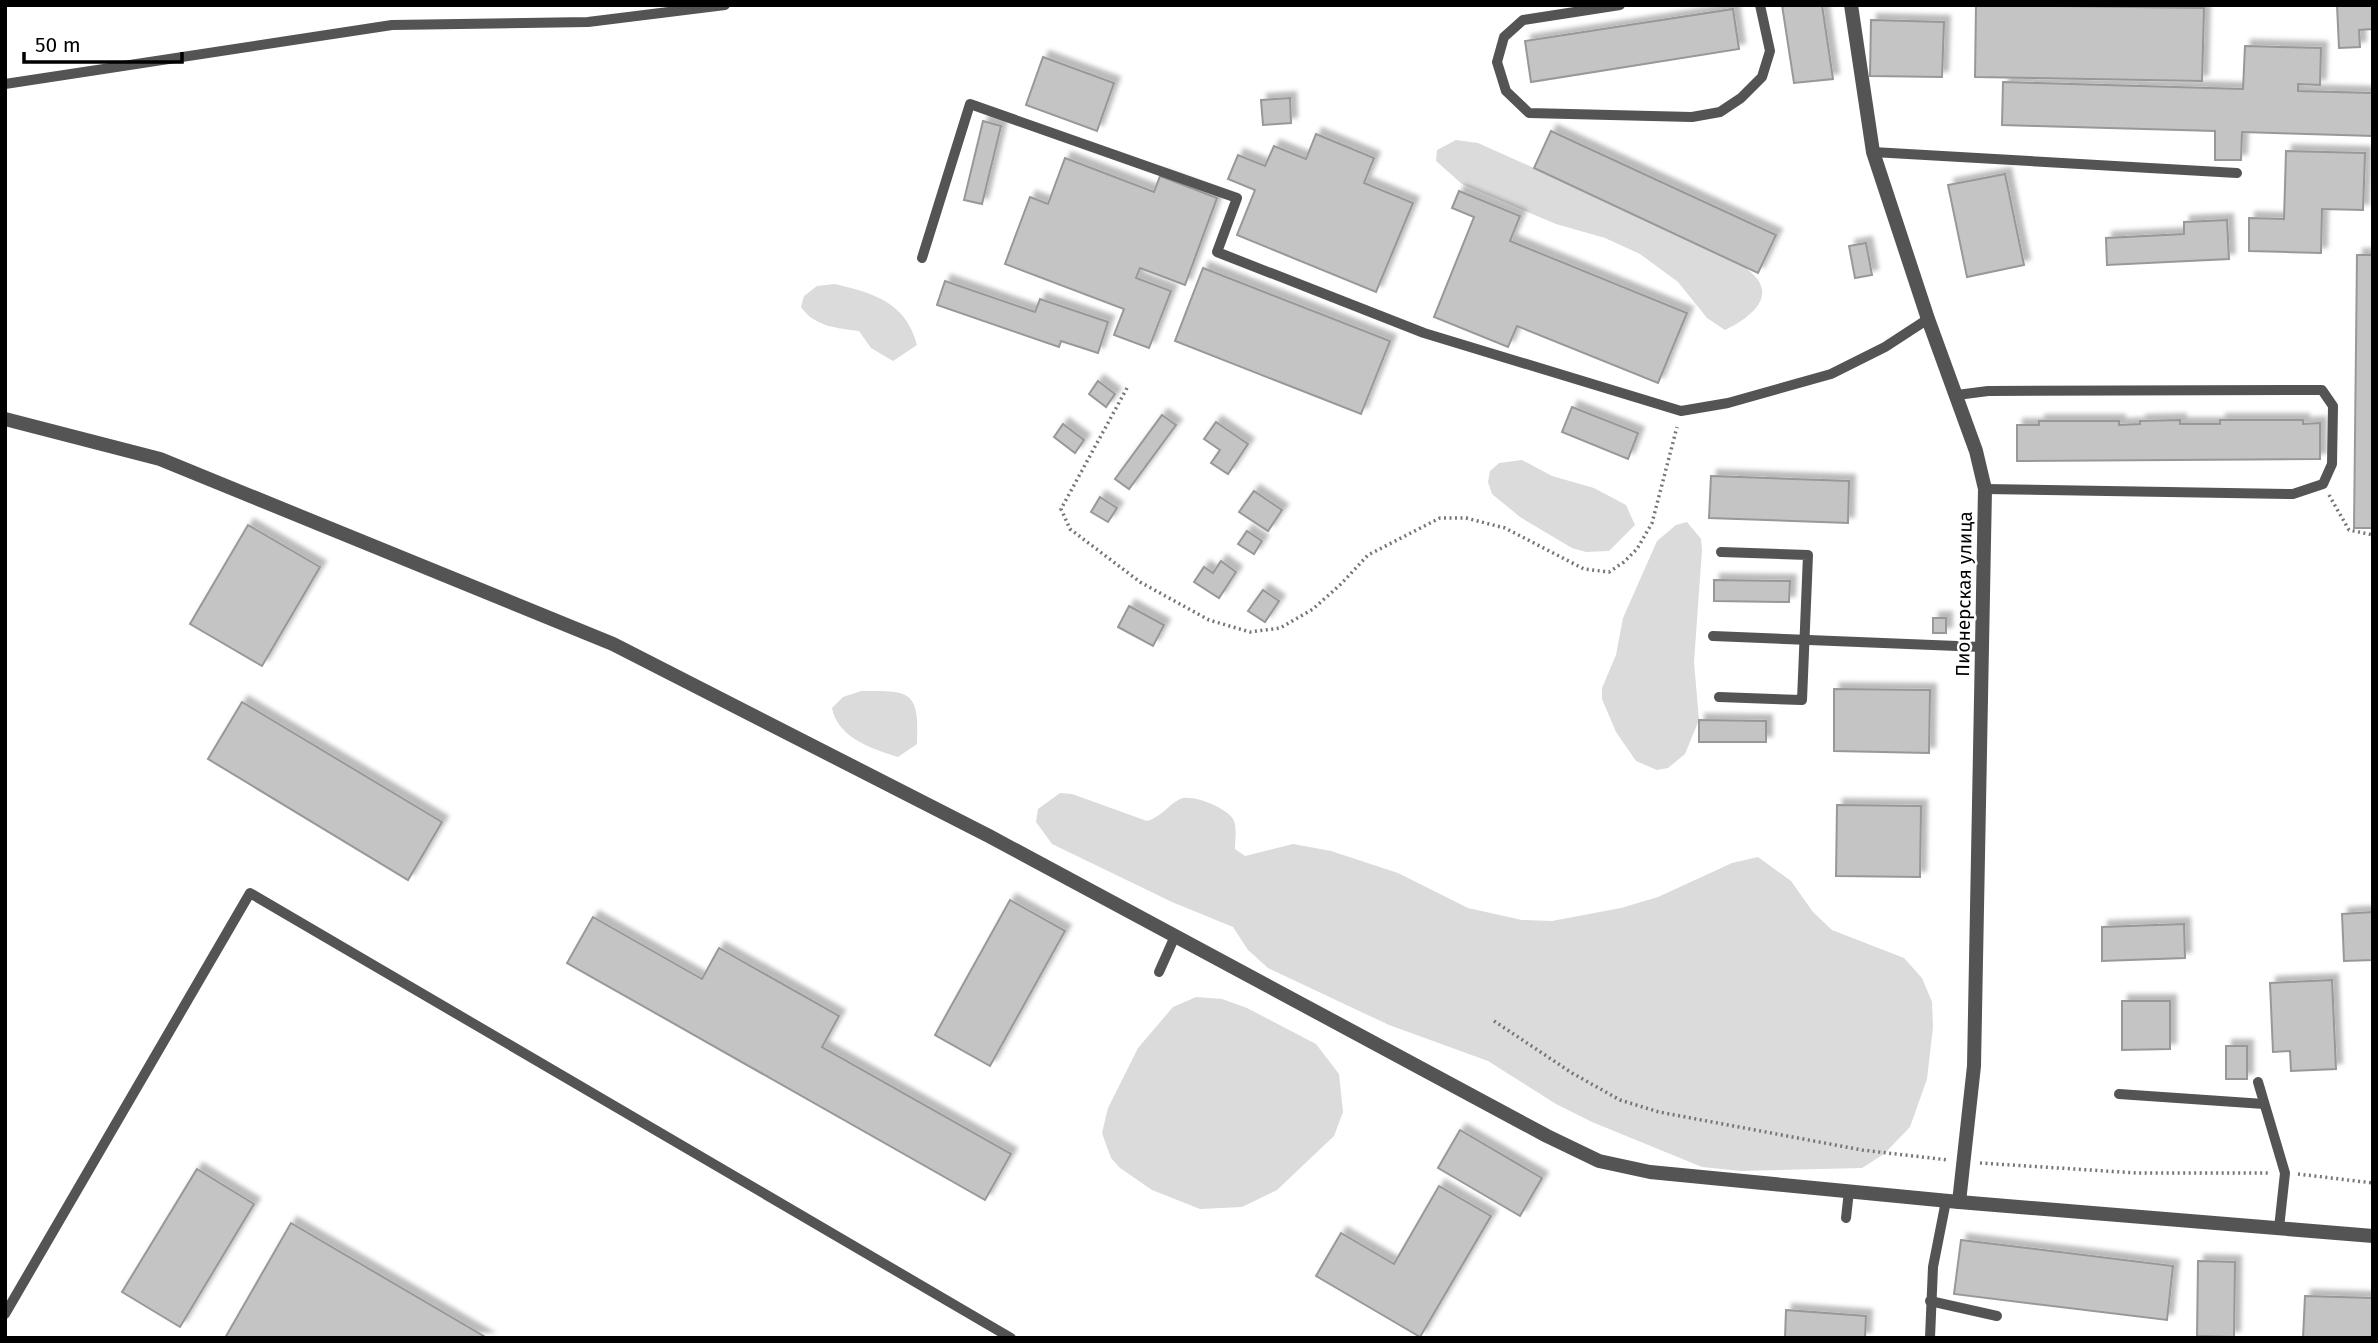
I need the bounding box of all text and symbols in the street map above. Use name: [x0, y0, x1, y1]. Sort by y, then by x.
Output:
scale bar: [24, 21, 182, 65]
text: 50 m: [35, 32, 81, 58]
street label: Пионерская улица: [1951, 511, 1977, 677]

